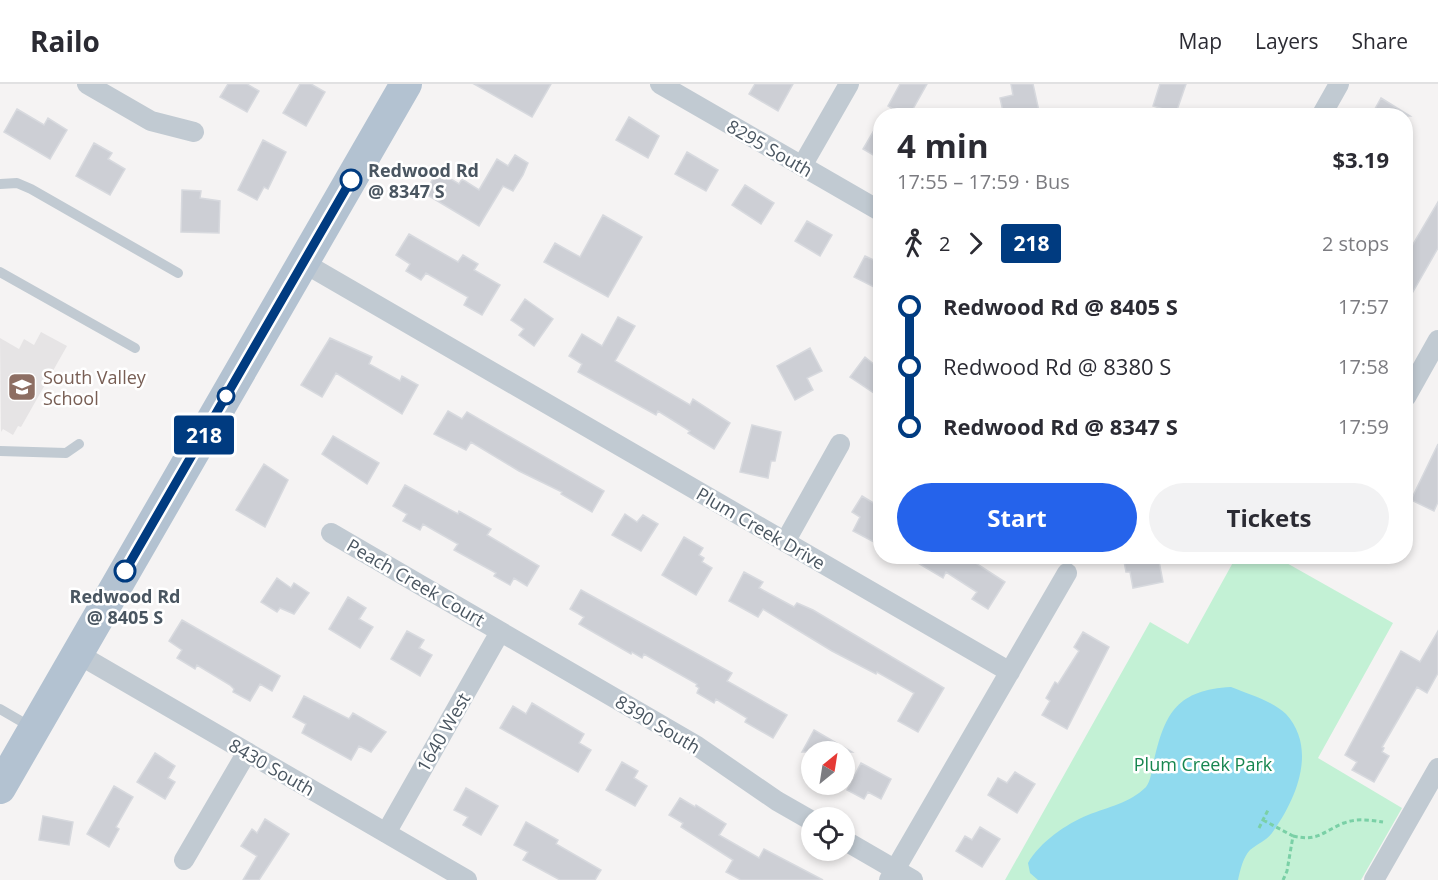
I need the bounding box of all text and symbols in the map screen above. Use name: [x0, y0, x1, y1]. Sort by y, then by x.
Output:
text: Railo: [30, 22, 100, 60]
text: Map: [1179, 27, 1222, 55]
text: Layers: [1255, 27, 1319, 55]
text: Share: [1352, 27, 1408, 55]
street label: 8295 South: [723, 114, 817, 182]
text: 4 min: [897, 123, 989, 168]
text: $3.19: [1332, 144, 1389, 174]
place label: Redwood Rd @ 8347 S: [368, 158, 479, 203]
text: 17:55 – 17:59 · Bus: [897, 168, 1070, 195]
marker: Redwood Rd @ 8347 S: [340, 169, 362, 191]
icon: walk: [897, 227, 930, 260]
icon: forward: [959, 227, 992, 260]
text: 218: [1013, 229, 1049, 257]
text: 2: [939, 230, 950, 257]
text: 2 stops: [1322, 230, 1389, 257]
text: Redwood Rd @ 8405 S: [943, 291, 1178, 321]
text: 17:57: [1338, 293, 1389, 320]
text: Redwood Rd @ 8380 S: [943, 351, 1171, 381]
text: 17:58: [1338, 353, 1389, 380]
place label: South Valley School: [43, 365, 147, 410]
school or university icon: South Valley School: [6, 371, 38, 403]
unlabelled marker: [217, 387, 235, 405]
text: Redwood Rd @ 8347 S: [943, 411, 1178, 441]
text: 17:59: [1338, 413, 1389, 440]
line badge: 218: [170, 416, 238, 454]
text: 218: [186, 421, 222, 449]
street label: Plum Creek Drive: [692, 481, 830, 575]
button: Start: [897, 483, 1137, 552]
button: Tickets: [1149, 483, 1389, 552]
street label: Peach Creek Court: [343, 533, 489, 631]
marker: Redwood Rd @ 8405 S: [114, 560, 136, 582]
place label: Redwood Rd @ 8405 S: [70, 584, 180, 629]
street label: 1640 West: [411, 688, 475, 776]
street label: 8390 South: [611, 689, 705, 759]
street label: 8430 South: [225, 733, 319, 801]
north arrow: [801, 741, 855, 795]
map controls: [801, 741, 855, 861]
park label: Plum Creek Park: [1134, 752, 1273, 776]
button: locate: [801, 807, 855, 861]

